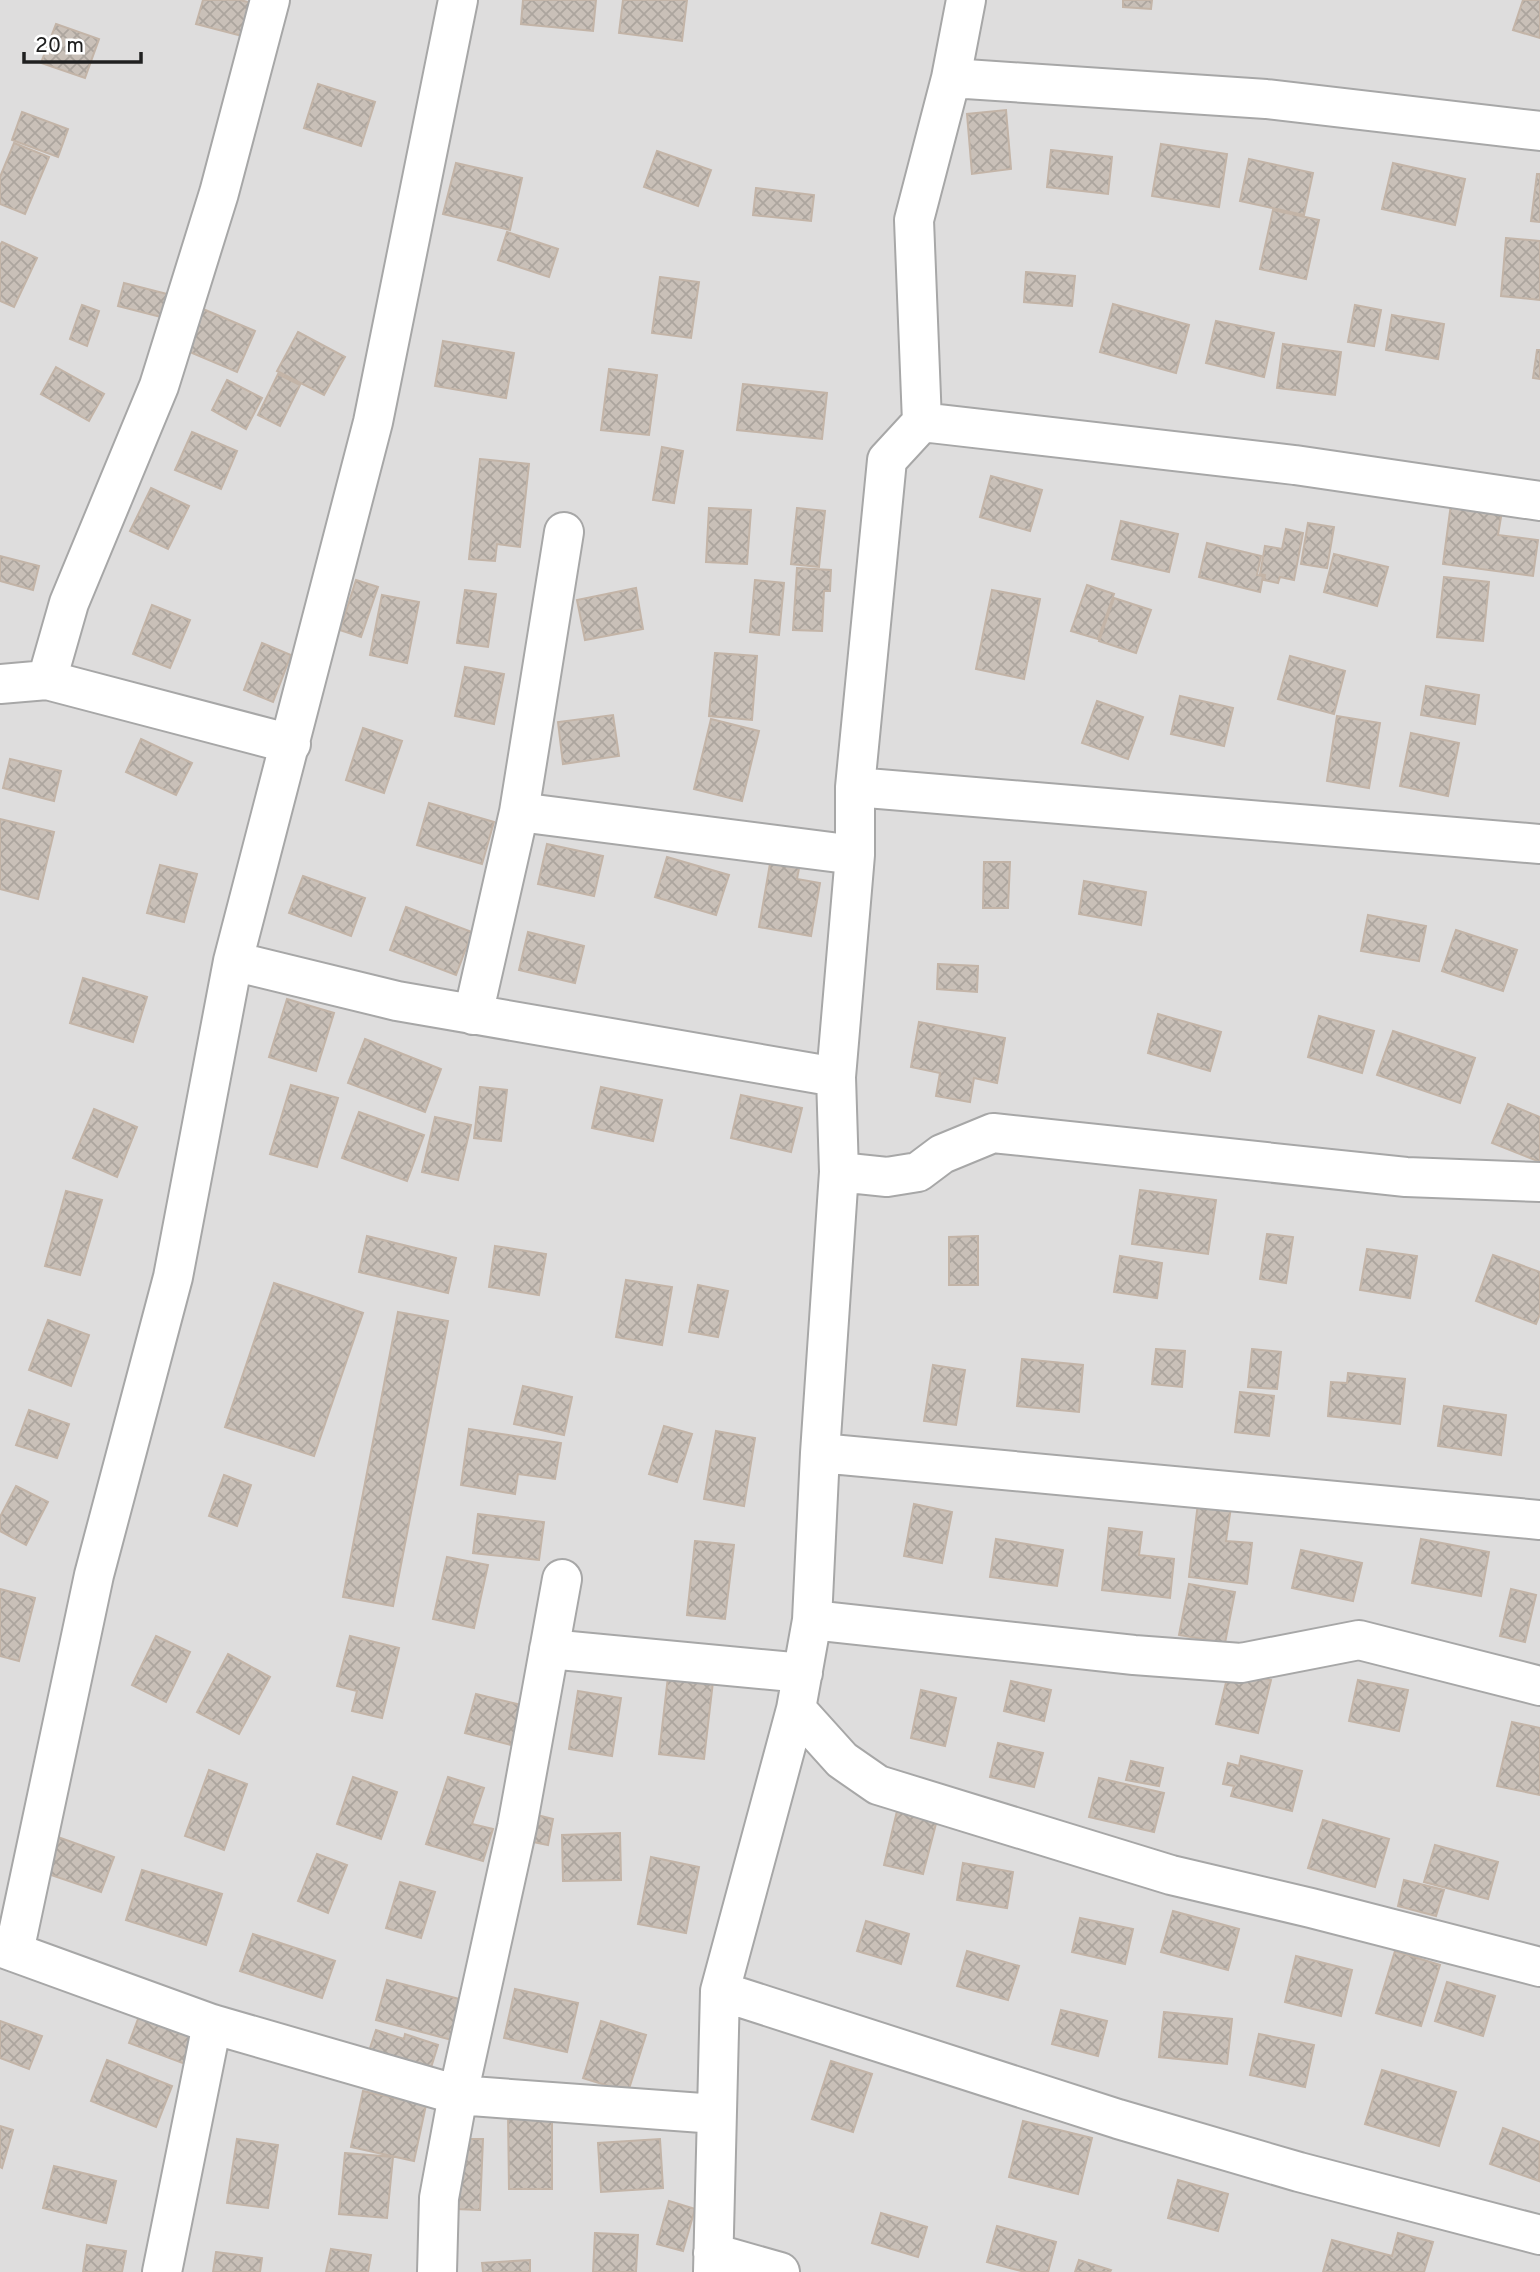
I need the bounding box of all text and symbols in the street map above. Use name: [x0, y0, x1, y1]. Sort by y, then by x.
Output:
scale bar: [24, 21, 142, 65]
text: 20 m: [35, 33, 84, 60]

